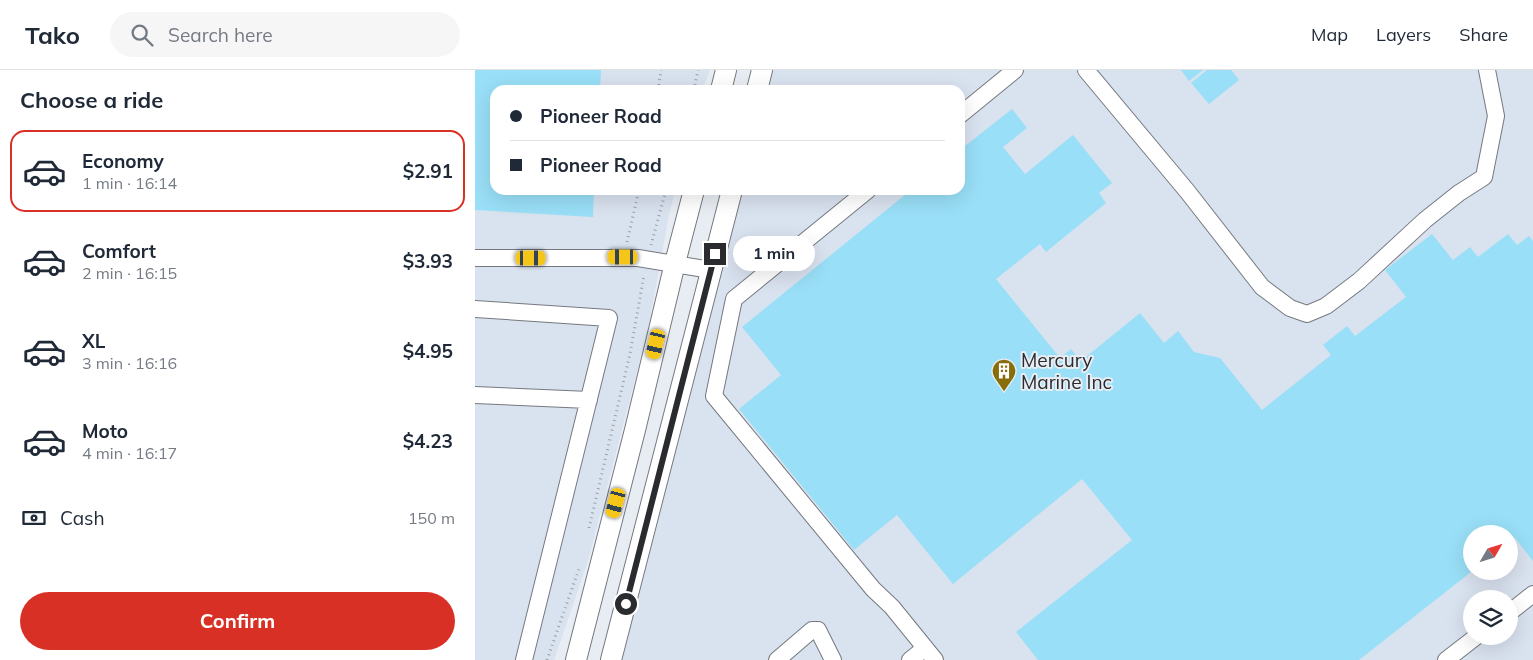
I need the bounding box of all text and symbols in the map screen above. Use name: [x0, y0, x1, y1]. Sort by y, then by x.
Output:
search box: [110, 12, 460, 57]
text: Tako: [25, 20, 80, 50]
icon: search: [128, 21, 156, 49]
text: Search here: [168, 23, 273, 47]
text: Map: [1311, 23, 1348, 46]
text: Layers: [1376, 23, 1431, 46]
text: Share: [1459, 23, 1508, 46]
text: Choose a ride: [20, 86, 163, 114]
text: Pioneer Road: [540, 104, 662, 128]
icon: car: [22, 149, 67, 194]
text: Economy: [82, 149, 164, 173]
text: Pioneer Road: [540, 153, 662, 177]
text: $2.91: [403, 159, 453, 183]
text: 1 min · 16:14: [82, 173, 177, 193]
callout: 1 min: [733, 236, 815, 272]
icon: car: [22, 239, 67, 284]
text: Comfort: [82, 239, 156, 263]
route end: [704, 243, 726, 265]
text: 1 min: [753, 243, 795, 263]
text: $3.93: [403, 249, 453, 273]
car: [608, 250, 638, 265]
car: [516, 251, 546, 266]
text: 2 min · 16:15: [82, 263, 177, 283]
car: [645, 328, 666, 360]
icon: car: [22, 329, 67, 374]
text: XL: [82, 329, 105, 353]
text: $4.95: [403, 339, 453, 363]
place label: Mercury Marine Inc: [1021, 348, 1112, 394]
text: 3 min · 16:16: [82, 353, 177, 373]
building icon: Mercury Marine Inc: [991, 358, 1017, 392]
icon: car: [22, 419, 67, 464]
text: Moto: [82, 419, 128, 443]
text: $4.23: [403, 429, 453, 453]
text: 4 min · 16:17: [82, 443, 177, 463]
car: [604, 487, 627, 519]
icon: cash: [20, 504, 48, 532]
text: Cash: [60, 506, 105, 530]
text: 150 m: [408, 508, 455, 528]
north arrow: [1463, 525, 1517, 580]
map controls: [1463, 525, 1518, 645]
button: layers: [1463, 590, 1518, 645]
button: Confirm: [20, 592, 455, 650]
route start: [615, 593, 637, 615]

